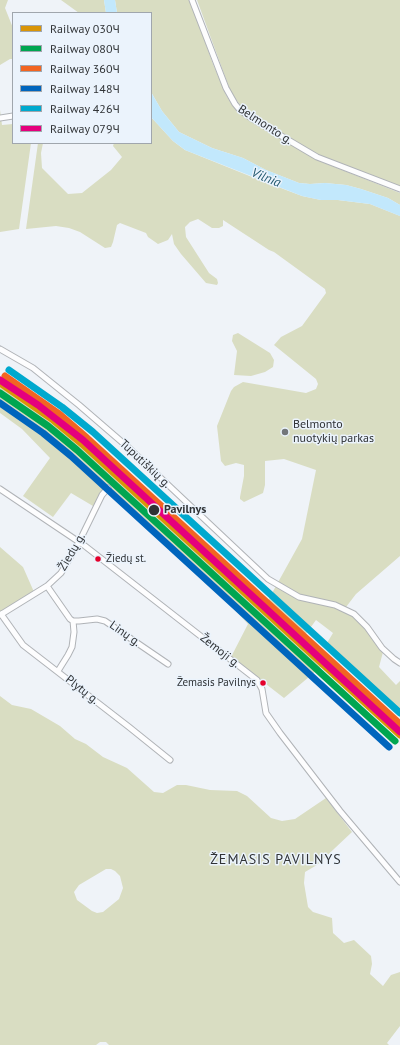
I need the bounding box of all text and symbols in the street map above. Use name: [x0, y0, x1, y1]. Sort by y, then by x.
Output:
legend: [12, 12, 152, 144]
text: Railway 030Ч: [50, 21, 120, 36]
text: Railway 080Ч: [50, 41, 120, 56]
text: Railway 360Ч: [50, 61, 120, 76]
text: Railway 148Ч: [50, 81, 120, 96]
text: Railway 426Ч: [50, 101, 120, 116]
street label: Belmonto g.: [235, 102, 295, 148]
text: Railway 079Ч: [50, 121, 120, 136]
water label: Vilnia: [249, 165, 283, 191]
place label: Belmonto nuotykių parkas: [293, 418, 374, 446]
marker: Belmonto nuotykių parkas: [280, 427, 290, 437]
street label: Tuputiškių g.: [116, 437, 174, 491]
marker: Pavilnys: [147, 503, 161, 517]
place label: Pavilnys: [164, 503, 206, 517]
street label: Žiedų g.: [56, 531, 88, 573]
place label: Žiedų st.: [106, 552, 146, 566]
marker: Žiedų st.: [93, 554, 103, 564]
street label: Linų g.: [107, 618, 143, 650]
street label: Žemoji g.: [197, 631, 243, 671]
street label: Plytų g.: [62, 672, 102, 708]
place label: Žemasis Pavilnys: [177, 676, 256, 690]
marker: Žemasis Pavilnys: [258, 678, 268, 688]
district label: ŽEMASIS PAVILNYS: [210, 852, 342, 868]

